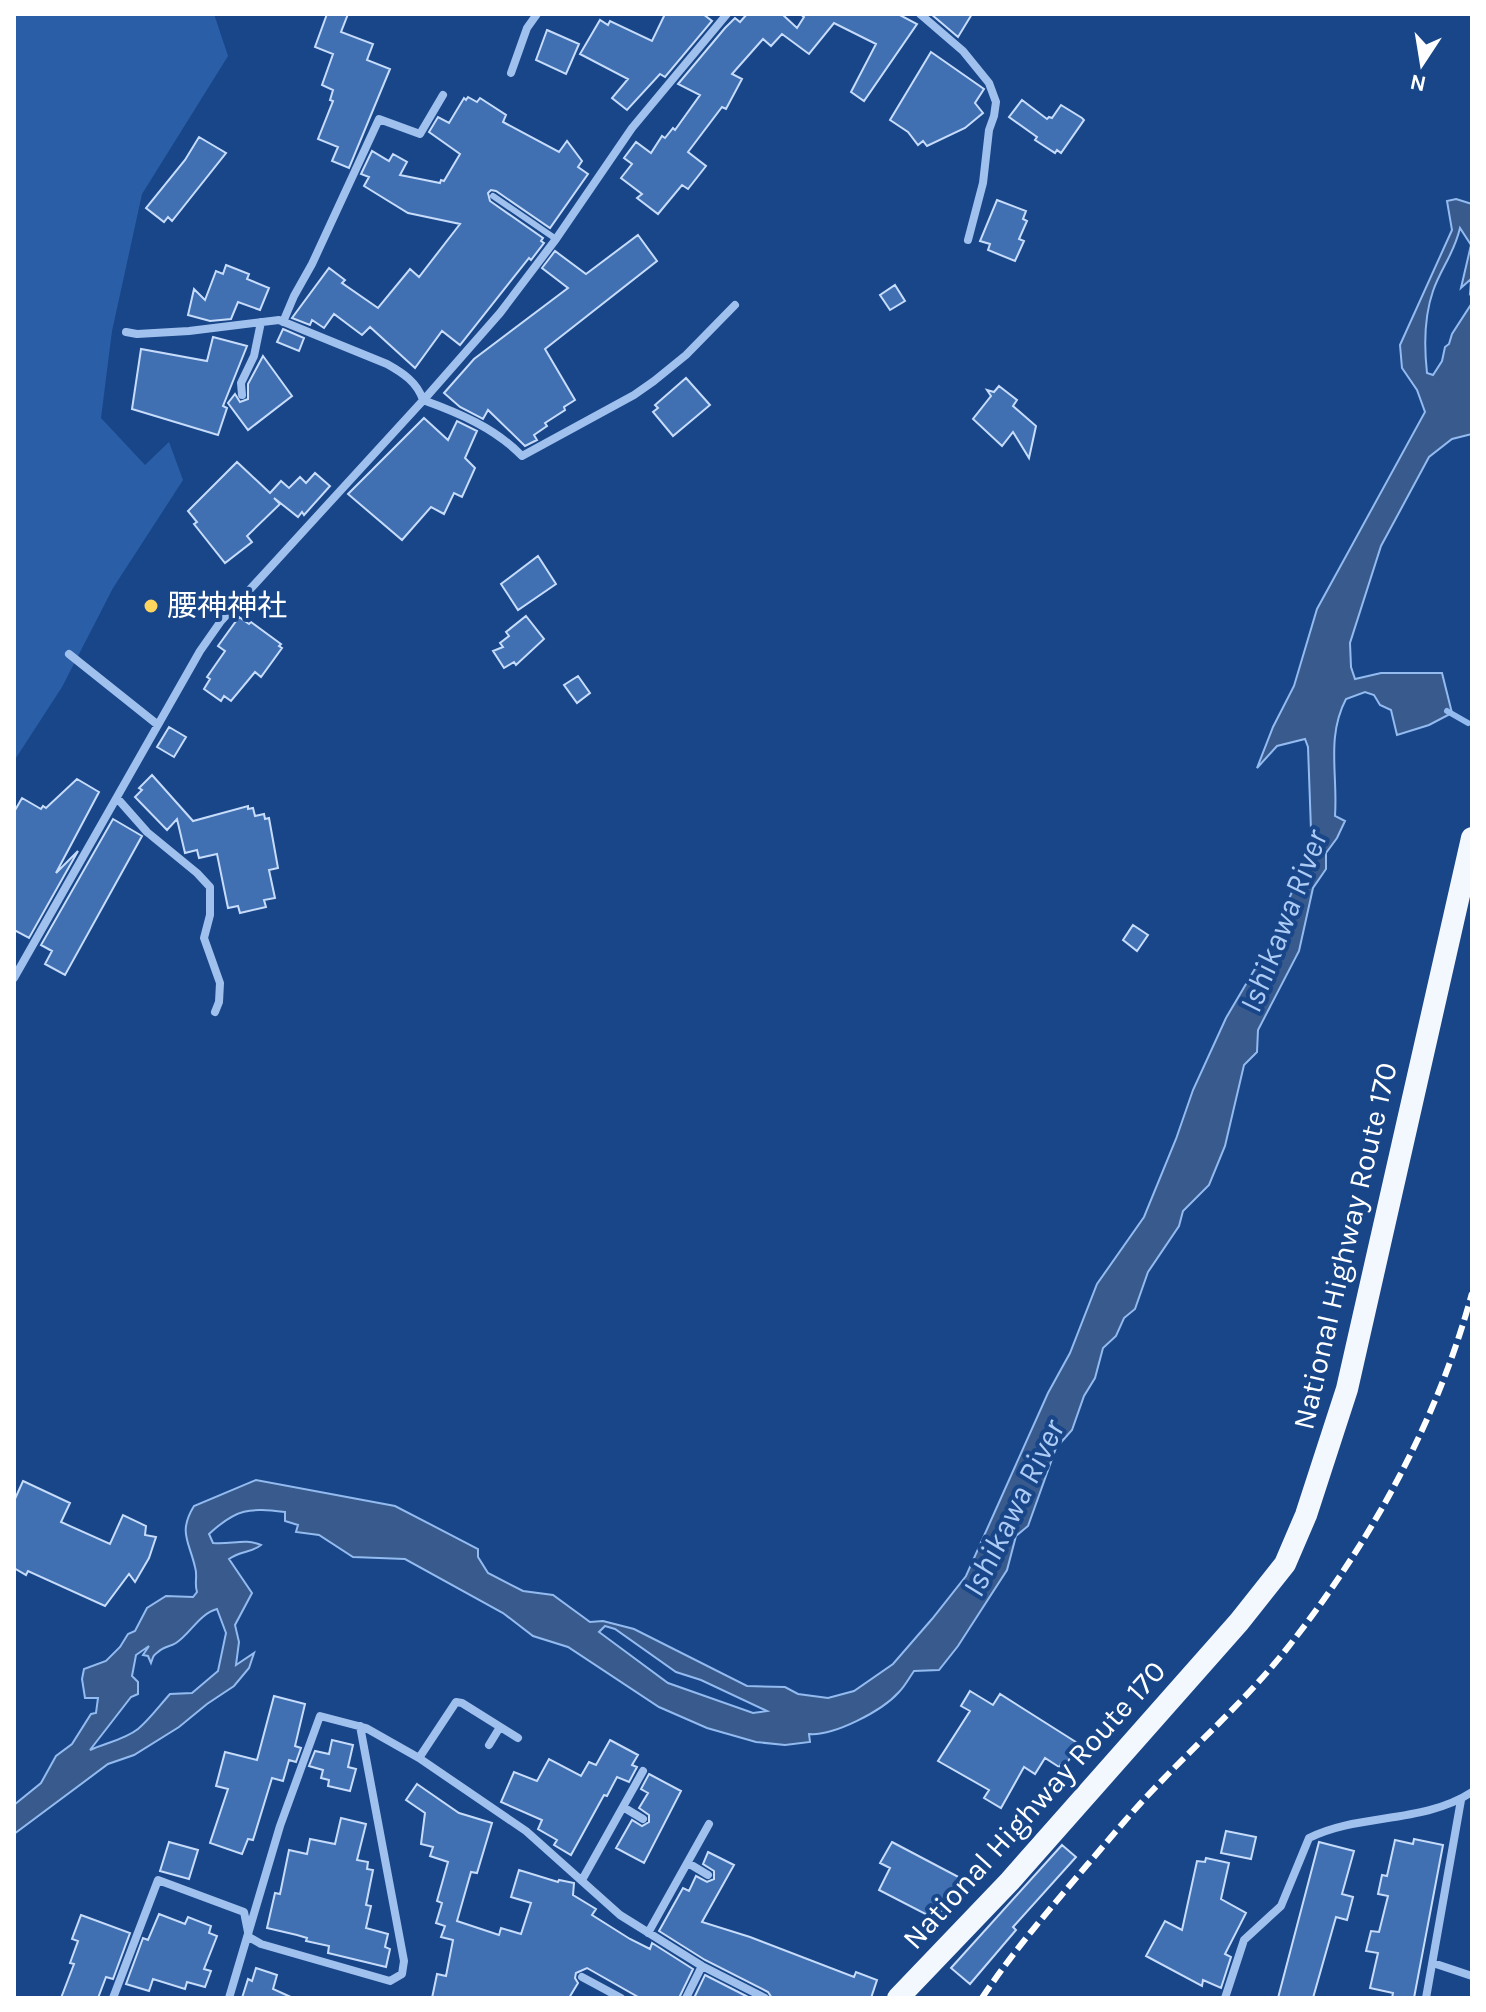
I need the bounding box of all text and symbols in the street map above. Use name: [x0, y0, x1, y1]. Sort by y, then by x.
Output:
north arrow: [1382, 24, 1462, 104]
text: N: [1408, 68, 1428, 97]
place label: 腰神神社: [167, 588, 287, 624]
marker: 腰神神社: [142, 597, 160, 615]
water label: Ishikawa River: [1232, 824, 1336, 1017]
street label: National Highway Route 170: [1285, 1059, 1405, 1433]
water label: Ishikawa River: [955, 1413, 1073, 1603]
street label: National Highway Route 170: [895, 1653, 1173, 1957]

